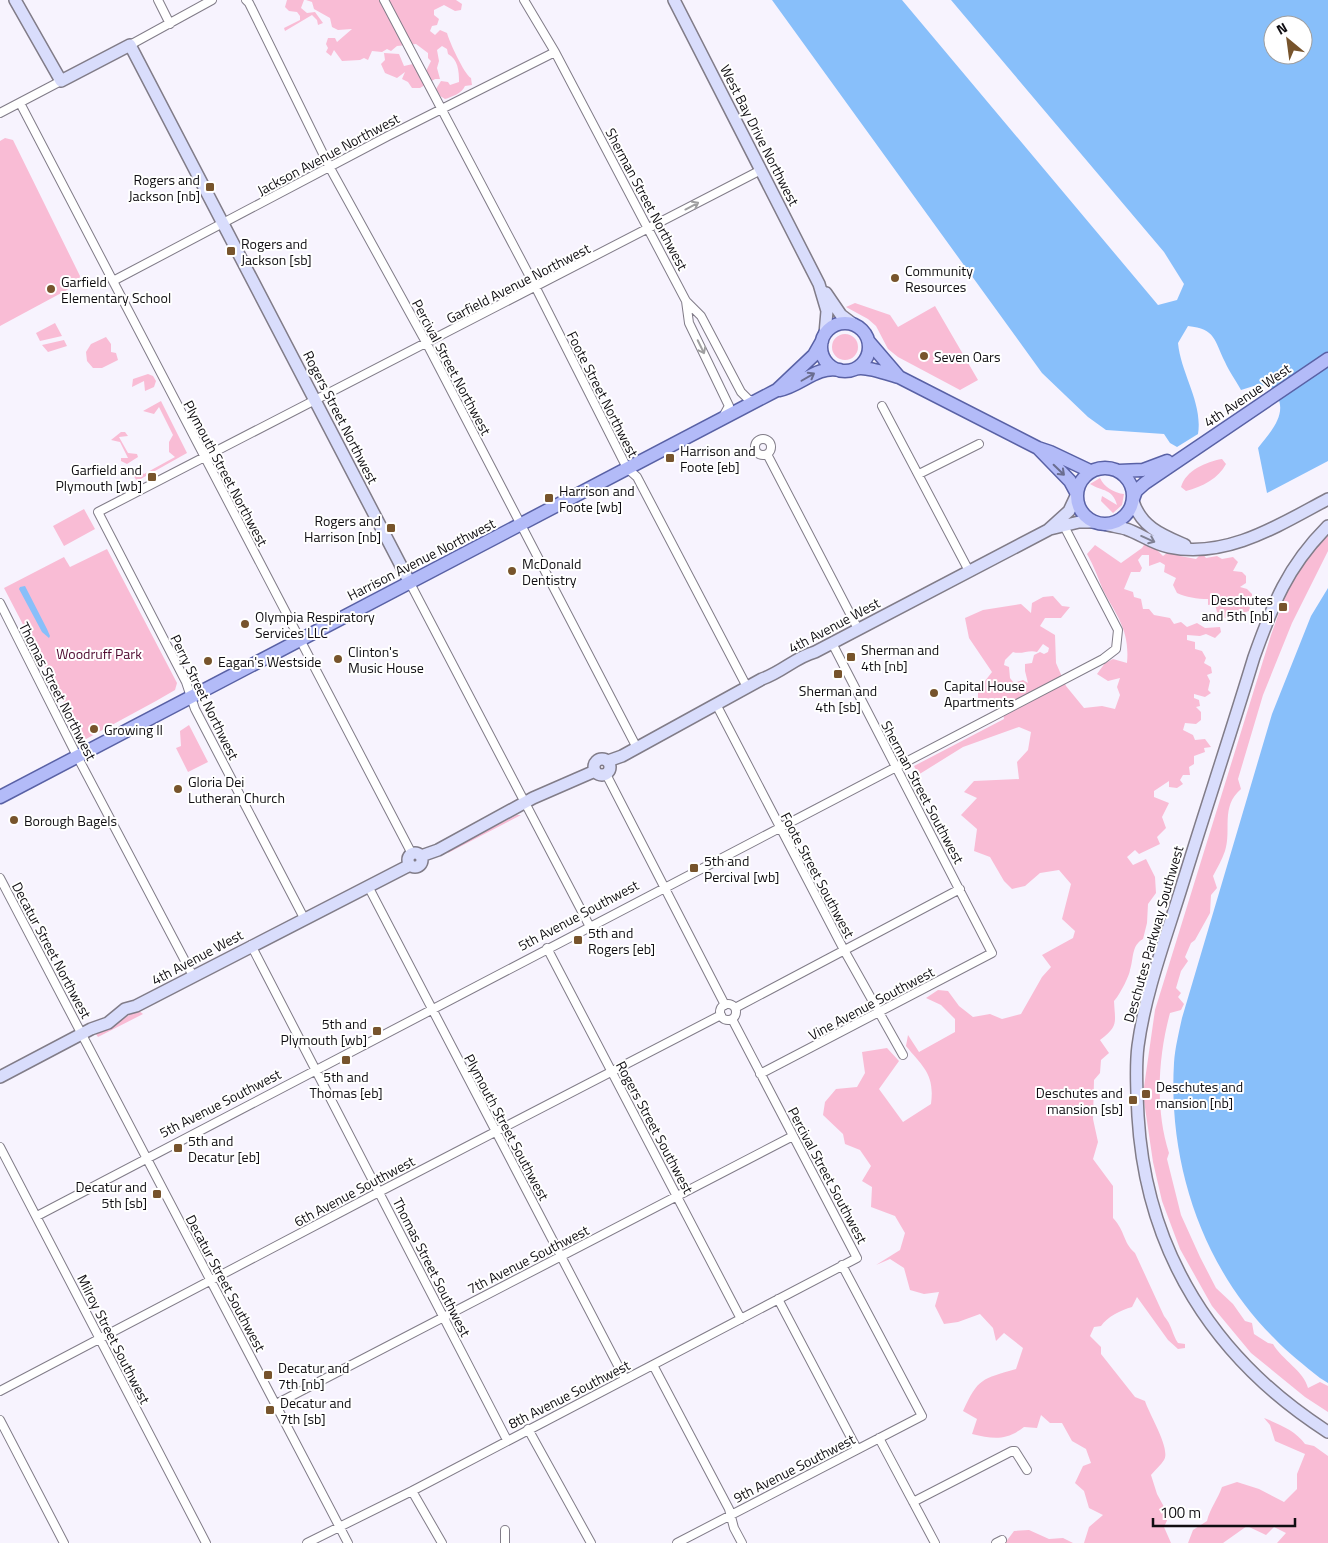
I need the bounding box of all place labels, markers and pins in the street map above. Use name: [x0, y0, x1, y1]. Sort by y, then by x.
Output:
place label: Rogers and Jackson [nb]: [128, 169, 200, 206]
marker: Rogers and Jackson [nb]: [204, 181, 216, 193]
place label: Rogers and Jackson [sb]: [241, 233, 312, 270]
marker: Rogers and Jackson [sb]: [225, 245, 237, 257]
place label: Community Resources: [905, 260, 973, 297]
place label: Garfield Elementary School: [61, 271, 171, 308]
marker: Community Resources: [889, 272, 901, 284]
marker: Garfield Elementary School: [45, 283, 57, 295]
place label: Seven Oars: [934, 346, 1000, 367]
marker: Seven Oars: [918, 350, 930, 362]
place label: Harrison and Foote [eb]: [680, 440, 756, 477]
marker: Harrison and Foote [eb]: [664, 452, 676, 464]
place label: Garfield and Plymouth [wb]: [55, 459, 142, 496]
marker: Garfield and Plymouth [wb]: [146, 471, 158, 483]
place label: Harrison and Foote [wb]: [559, 480, 635, 517]
marker: Harrison and Foote [wb]: [543, 492, 555, 504]
place label: Rogers and Harrison [nb]: [304, 510, 381, 547]
marker: Rogers and Harrison [nb]: [385, 522, 397, 534]
place label: McDonald Dentistry: [522, 553, 581, 590]
marker: McDonald Dentistry: [506, 565, 518, 577]
place label: Deschutes and 5th [nb]: [1201, 589, 1273, 626]
marker: Deschutes and 5th [nb]: [1277, 601, 1289, 613]
place label: Olympia Respiratory Services LLC: [255, 606, 375, 643]
marker: Olympia Respiratory Services LLC: [239, 618, 251, 630]
place label: Sherman and 4th [nb]: [861, 639, 939, 676]
place label: Clinton's Music House: [348, 641, 424, 678]
place label: Eagan's Westside: [218, 651, 321, 672]
marker: Sherman and 4th [nb]: [845, 651, 857, 663]
marker: Clinton's Music House: [332, 653, 344, 665]
marker: Eagan's Westside: [202, 655, 214, 667]
marker: Sherman and 4th [sb]: [832, 668, 844, 680]
place label: Capital House Apartments: [944, 675, 1025, 712]
place label: Sherman and 4th [sb]: [799, 680, 877, 717]
marker: Capital House Apartments: [928, 687, 940, 699]
place label: Growing II: [104, 719, 163, 740]
marker: Growing II: [88, 723, 100, 735]
place label: Gloria Dei Lutheran Church: [188, 771, 285, 808]
marker: Gloria Dei Lutheran Church: [172, 783, 184, 795]
place label: Borough Bagels: [24, 810, 117, 831]
marker: Borough Bagels: [8, 814, 20, 826]
place label: 5th and Percival [wb]: [704, 850, 779, 887]
marker: 5th and Percival [wb]: [688, 862, 700, 874]
place label: 5th and Rogers [eb]: [588, 922, 655, 959]
marker: 5th and Rogers [eb]: [572, 934, 584, 946]
place label: 5th and Plymouth [wb]: [280, 1013, 367, 1050]
marker: 5th and Plymouth [wb]: [371, 1025, 383, 1037]
marker: 5th and Thomas [eb]: [340, 1054, 352, 1066]
place label: 5th and Thomas [eb]: [309, 1066, 383, 1103]
place label: Deschutes and mansion [nb]: [1156, 1076, 1243, 1113]
place label: Deschutes and mansion [sb]: [1036, 1082, 1123, 1119]
marker: Deschutes and mansion [nb]: [1140, 1088, 1152, 1100]
marker: Deschutes and mansion [sb]: [1127, 1094, 1139, 1106]
place label: 5th and Decatur [eb]: [188, 1130, 260, 1167]
marker: 5th and Decatur [eb]: [172, 1142, 184, 1154]
place label: Decatur and 5th [sb]: [76, 1176, 147, 1213]
marker: Decatur and 5th [sb]: [151, 1188, 163, 1200]
place label: Decatur and 7th [nb]: [278, 1357, 349, 1394]
marker: Decatur and 7th [nb]: [262, 1369, 274, 1381]
place label: Decatur and 7th [sb]: [280, 1392, 351, 1429]
marker: Decatur and 7th [sb]: [264, 1404, 276, 1416]

